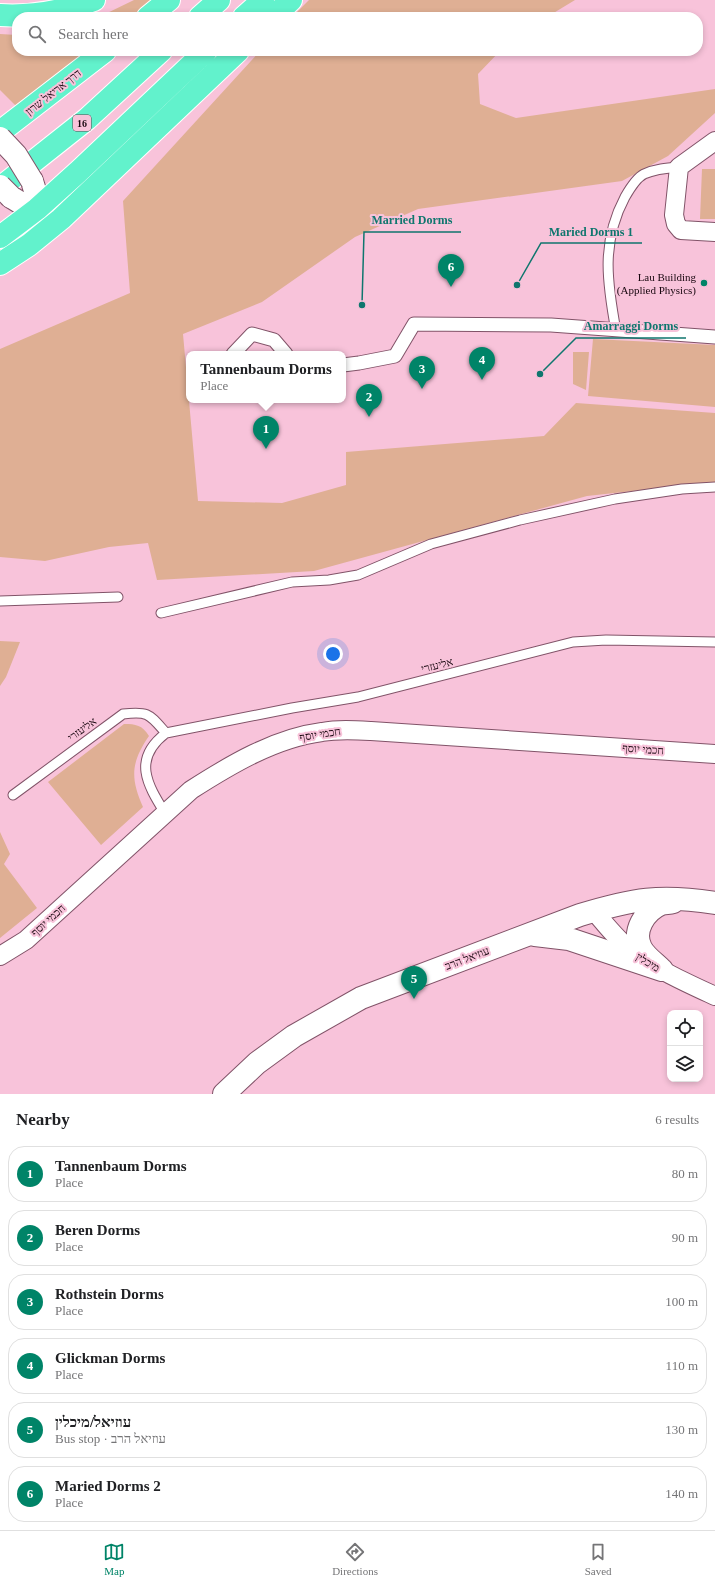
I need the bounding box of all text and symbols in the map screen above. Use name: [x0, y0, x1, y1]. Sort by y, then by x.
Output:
search box: [12, 12, 703, 56]
icon: search: [26, 23, 48, 45]
text: Search here: [58, 26, 128, 42]
street label: דרך אריאל שרון: [23, 67, 83, 117]
road number: 16: [73, 115, 91, 131]
callout: Married Dorms: [364, 208, 461, 232]
text: Married Dorms: [372, 213, 453, 227]
callout: Maried Dorms 1: [541, 219, 642, 243]
text: Maried Dorms 1: [549, 225, 633, 239]
pin: 6: [438, 254, 464, 287]
place label: Lau Building (Applied Physics): [617, 271, 696, 297]
marker: Lau Building (Applied Physics): [699, 278, 709, 288]
callout: Amarraggi Dorms: [576, 314, 686, 338]
text: Amarraggi Dorms: [584, 319, 678, 333]
pin: 4: [469, 347, 495, 380]
popup: [186, 351, 346, 403]
pin: 3: [409, 356, 435, 389]
text: Tannenbaum Dorms: [200, 361, 332, 377]
text: Place: [200, 378, 228, 393]
pin: 2: [356, 384, 382, 417]
pin: 1: [253, 416, 279, 449]
your location: [323, 644, 343, 664]
street label: אליעזרי: [420, 655, 454, 675]
street label: אליעזרי: [65, 714, 99, 743]
street label: חכמי יוסף: [298, 725, 342, 743]
street label: חכמי יוסף: [622, 742, 664, 756]
street label: חכמי יוסף: [28, 902, 68, 938]
street label: עוזיאל הרב: [443, 944, 491, 972]
street label: מיכלין: [634, 950, 662, 974]
pin: 5: [401, 966, 427, 999]
map controls: [667, 1010, 703, 1082]
button: locate: [667, 1010, 703, 1046]
button: layers: [667, 1046, 703, 1082]
text: Nearby: [16, 1110, 70, 1129]
text: 6 results: [655, 1112, 699, 1127]
text: Tannenbaum Dorms: [55, 1158, 187, 1174]
text: 1: [27, 1166, 33, 1181]
text: 80 m: [672, 1166, 698, 1181]
text: Place: [55, 1175, 83, 1190]
text: Beren Dorms: [55, 1222, 140, 1238]
text: 2: [27, 1230, 33, 1245]
text: 90 m: [672, 1230, 698, 1245]
text: Place: [55, 1239, 83, 1254]
text: Rothstein Dorms: [55, 1286, 164, 1302]
text: 3: [27, 1294, 33, 1309]
text: 100 m: [665, 1294, 698, 1309]
text: Place: [55, 1303, 83, 1318]
text: Glickman Dorms: [55, 1350, 165, 1366]
text: 4: [27, 1358, 33, 1373]
text: 110 m: [666, 1358, 698, 1373]
text: Place: [55, 1367, 83, 1382]
text: עוזיאל/מיכלין: [55, 1414, 131, 1430]
text: 5: [27, 1422, 33, 1437]
text: 130 m: [665, 1422, 698, 1437]
text: Bus stop · עוזיאל הרב: [55, 1431, 166, 1446]
text: Maried Dorms 2: [55, 1478, 161, 1494]
text: 6: [27, 1486, 33, 1501]
text: 140 m: [665, 1486, 698, 1501]
text: Place: [55, 1495, 83, 1510]
tab: Map: [103, 1541, 125, 1577]
tab: Directions: [332, 1541, 378, 1577]
tab: Saved: [585, 1541, 612, 1577]

